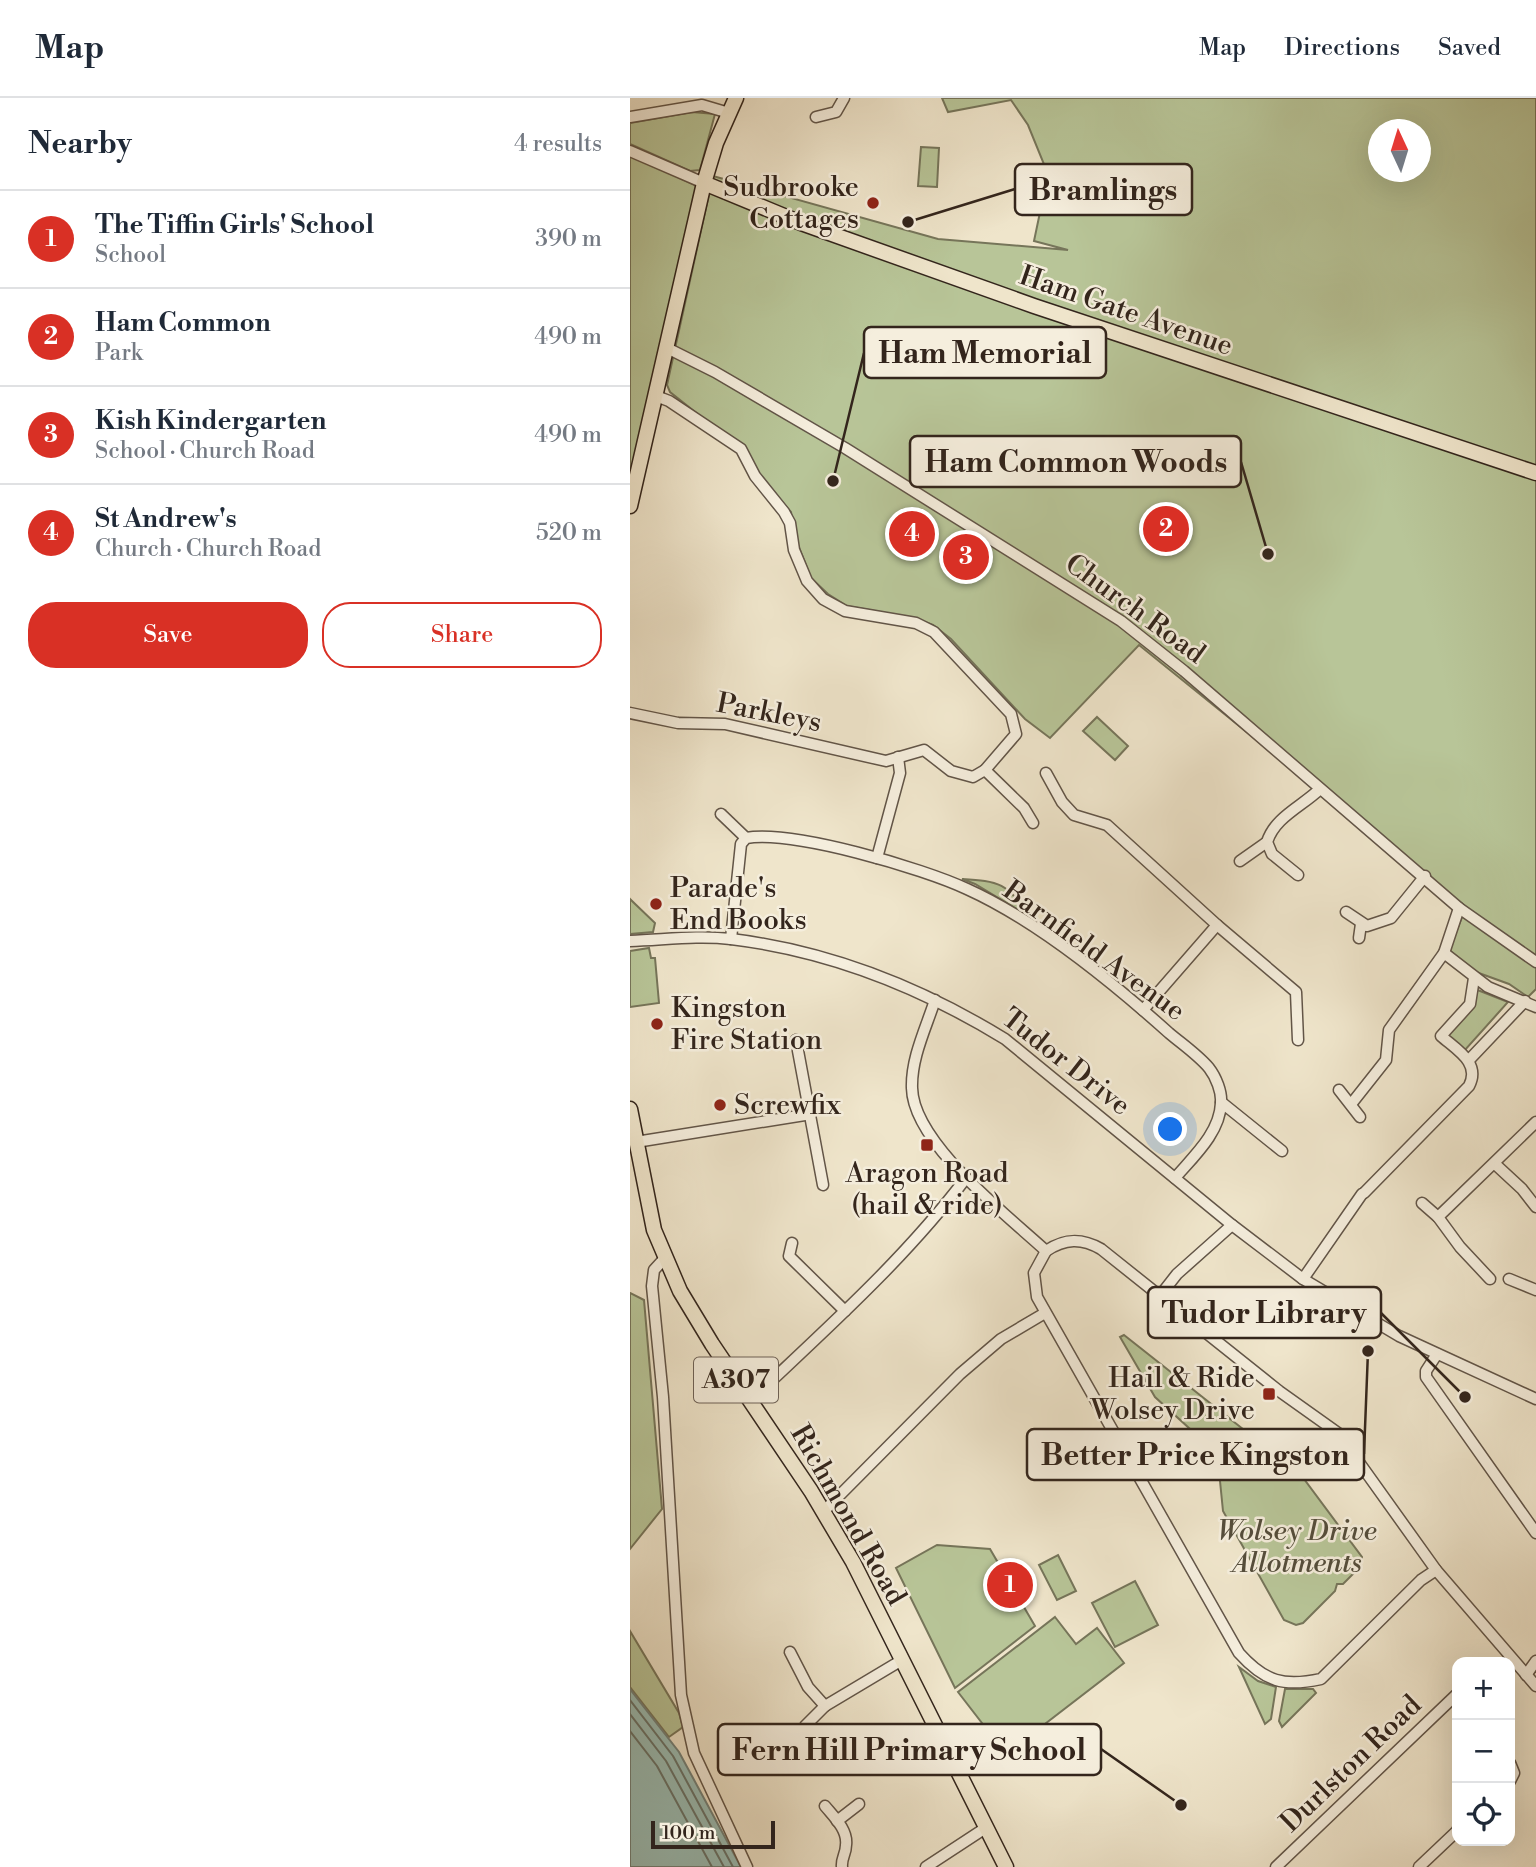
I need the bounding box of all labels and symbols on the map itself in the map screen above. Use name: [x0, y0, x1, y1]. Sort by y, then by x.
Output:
north arrow: [1368, 119, 1431, 182]
callout: Bramlings: [1015, 164, 1192, 215]
place label: Sudbrooke Cottages: [723, 170, 859, 237]
text: Bramlings: [1029, 172, 1177, 210]
marker: Sudbrooke Cottages: [865, 195, 881, 211]
street label: Ham Gate Avenue: [1015, 258, 1237, 364]
callout: Ham Memorial: [864, 327, 1106, 378]
text: Ham Memorial: [878, 335, 1092, 373]
callout: Ham Common Woods: [910, 436, 1241, 487]
text: Ham Common Woods: [925, 444, 1227, 482]
pin: 2: [1143, 503, 1189, 555]
pin: 4: [889, 508, 935, 560]
pin: 3: [943, 531, 989, 583]
street label: Church Road: [1058, 546, 1212, 672]
street label: Parkleys: [713, 686, 825, 740]
place label: Parade's End Books: [670, 871, 807, 938]
street label: Barnfield Avenue: [995, 873, 1192, 1029]
marker: Parade's End Books: [648, 896, 664, 912]
place label: Kingston Fire Station: [671, 991, 823, 1058]
street label: Tudor Drive: [994, 1001, 1138, 1123]
marker: Kingston Fire Station: [649, 1016, 665, 1032]
place label: Screwfix: [734, 1088, 842, 1123]
marker: Screwfix: [712, 1097, 728, 1113]
your location: [1153, 1112, 1187, 1146]
marker: Aragon Road (hail & ride): [919, 1137, 935, 1153]
place label: Aragon Road (hail & ride): [845, 1156, 1009, 1223]
callout: Tudor Library: [1148, 1287, 1381, 1338]
text: Tudor Library: [1161, 1295, 1368, 1333]
road number: A307: [694, 1358, 778, 1402]
place label: Hail & Ride Wolsey Drive: [1090, 1361, 1255, 1428]
marker: Hail & Ride Wolsey Drive: [1261, 1386, 1277, 1402]
street label: Richmond Road: [782, 1418, 914, 1612]
callout: Better Price Kingston: [1027, 1429, 1364, 1480]
text: Better Price Kingston: [1041, 1437, 1350, 1475]
park label: Wolsey Drive Allotments: [1217, 1514, 1377, 1581]
pin: 1: [987, 1559, 1033, 1611]
street label: Durlston Road: [1273, 1688, 1429, 1840]
callout: Fern Hill Primary School: [718, 1724, 1101, 1775]
text: Fern Hill Primary School: [732, 1732, 1086, 1770]
scale bar: [651, 1818, 775, 1850]

